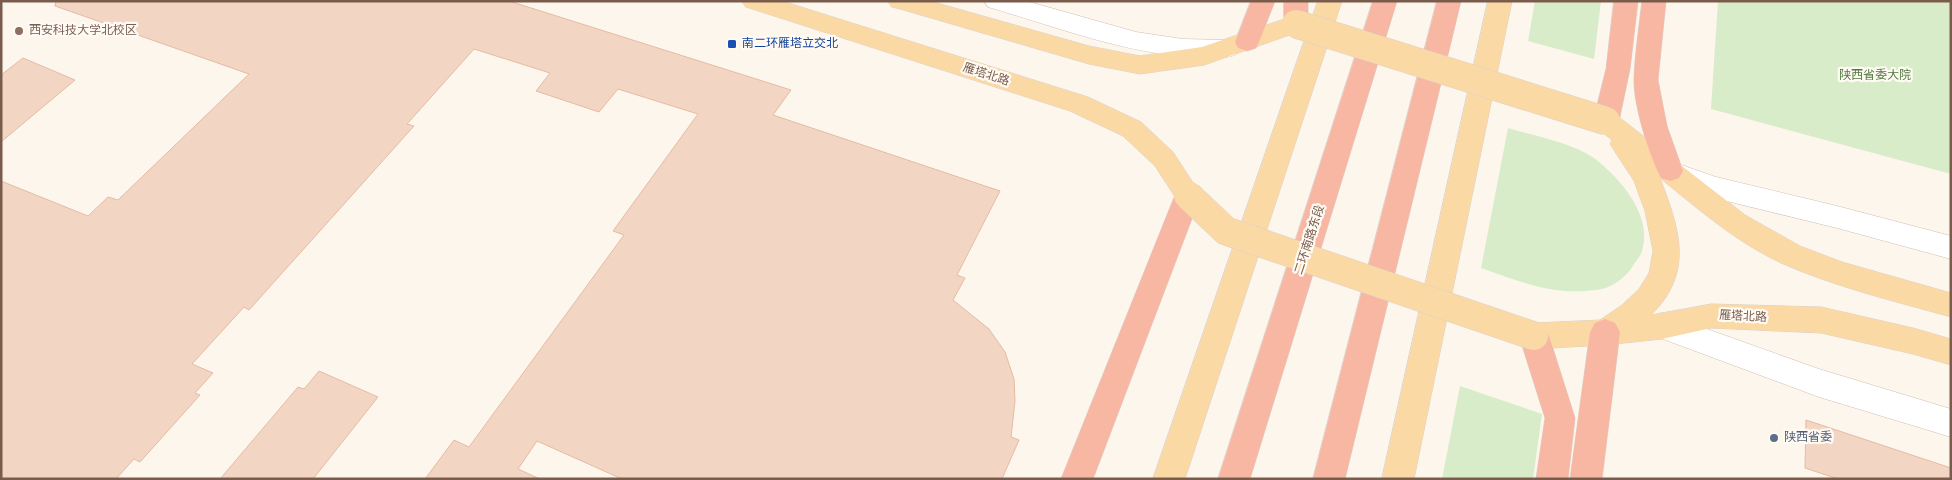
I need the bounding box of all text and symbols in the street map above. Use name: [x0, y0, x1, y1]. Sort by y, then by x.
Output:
place label: 西安科技大学北校区: [29, 23, 137, 39]
marker: 西安科技大学北校区: [13, 25, 25, 37]
place label: 南二环雁塔立交北: [742, 36, 838, 52]
marker: 南二环雁塔立交北: [726, 38, 738, 50]
street label: 雁塔北路: [961, 60, 1011, 90]
park label: 陕西省委大院: [1839, 68, 1911, 84]
street label: 二环南路东段: [1291, 203, 1329, 277]
street label: 雁塔北路: [1719, 308, 1767, 326]
place label: 陕西省委: [1784, 430, 1832, 446]
marker: 陕西省委: [1768, 432, 1780, 444]

